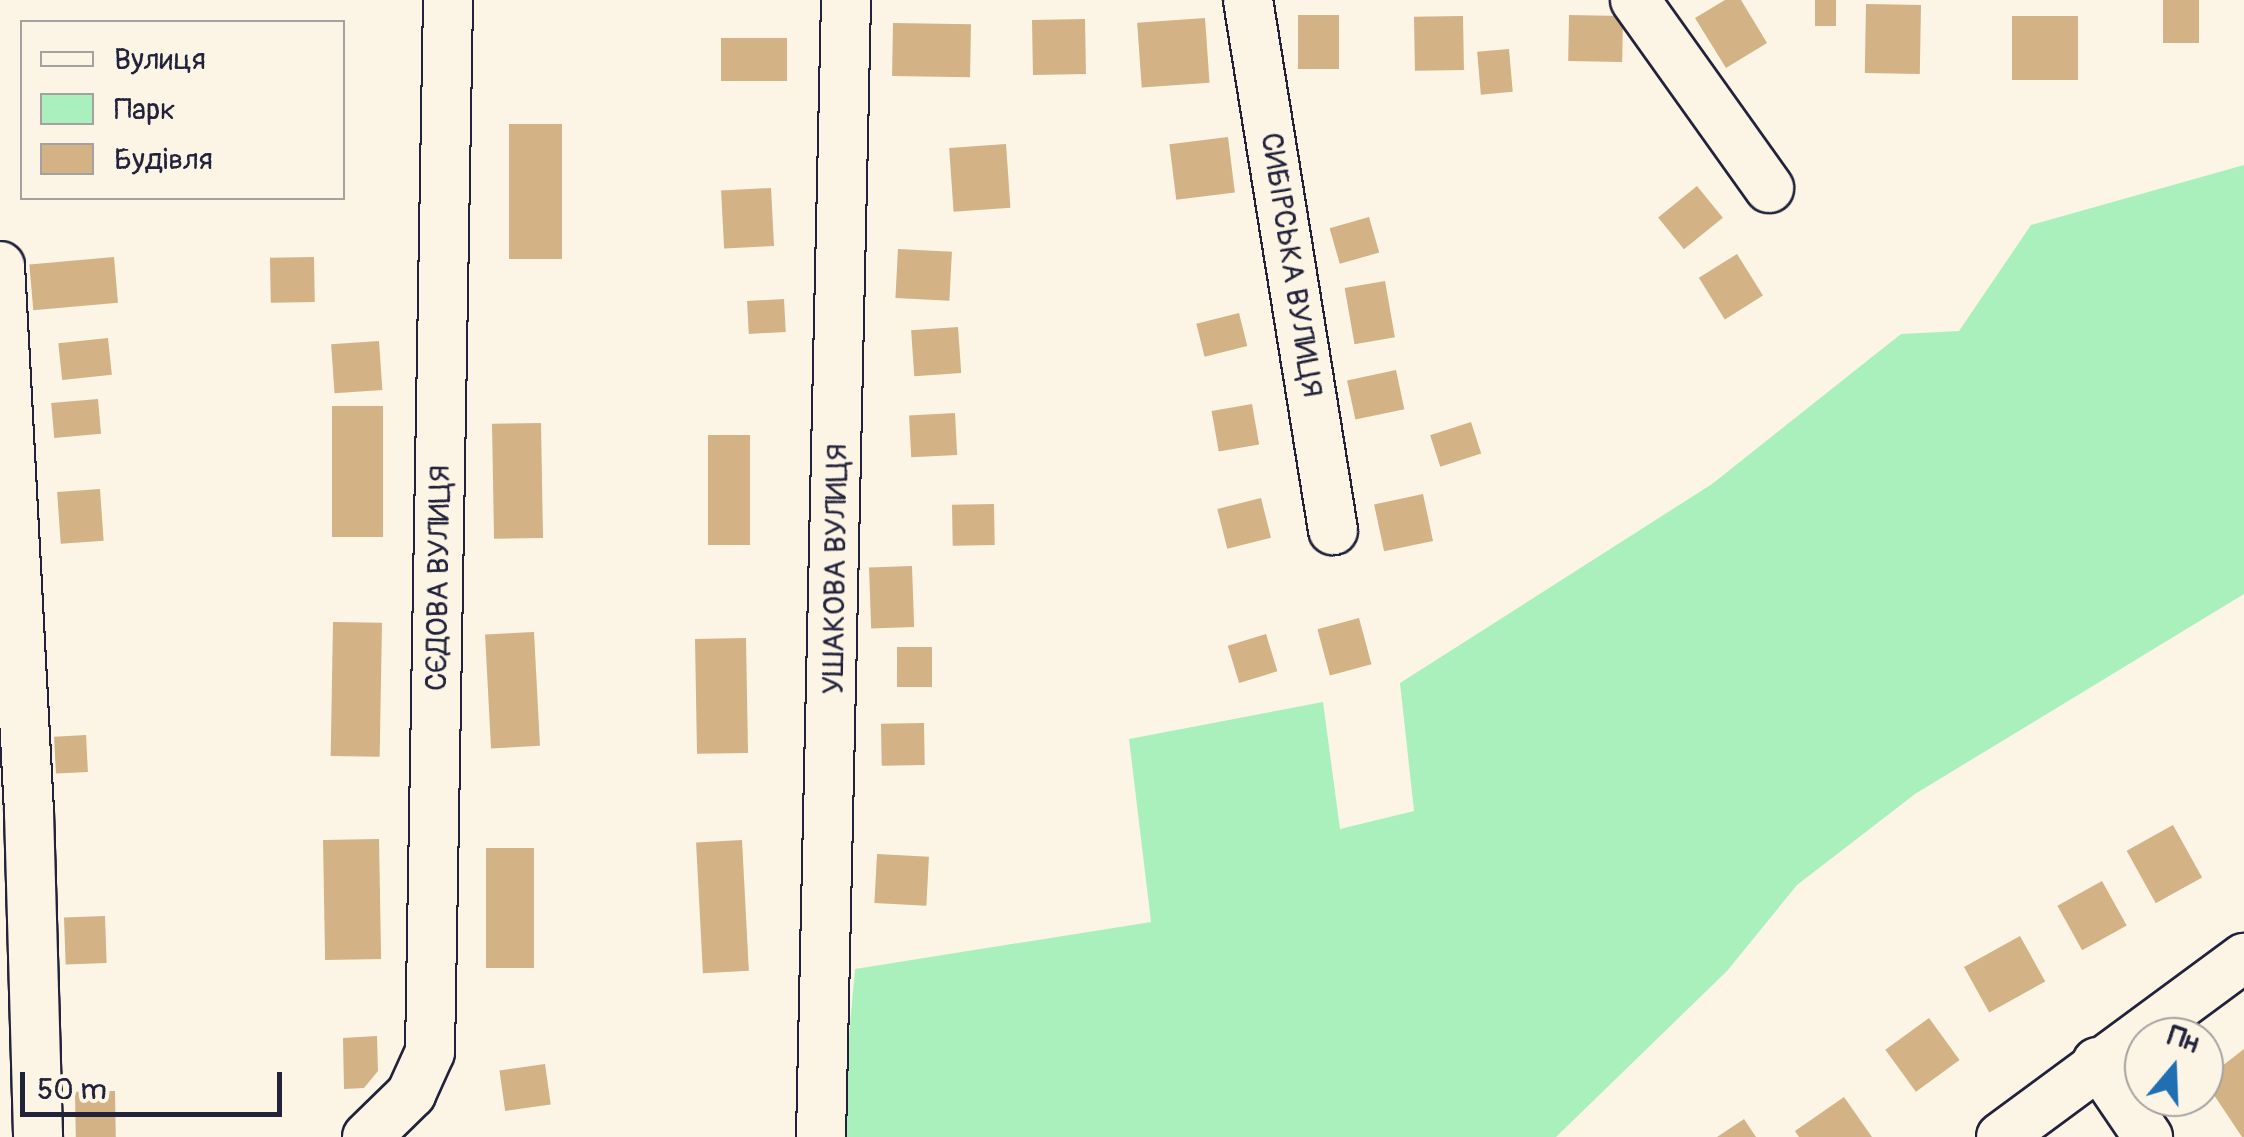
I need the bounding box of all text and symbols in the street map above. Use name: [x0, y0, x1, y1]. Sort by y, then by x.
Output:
legend: [20, 20, 345, 200]
text: Вулиця: [114, 41, 206, 78]
text: Парк: [114, 91, 176, 128]
street label: СИБІРСЬКА ВУЛИЦЯ: [1252, 130, 1330, 400]
text: Будівля: [114, 141, 213, 178]
street label: УШАКОВА ВУЛИЦЯ: [816, 443, 856, 695]
street label: СЄДОВА ВУЛИЦЯ: [419, 465, 459, 691]
north arrow: [2124, 1017, 2224, 1117]
text: Пн: [2163, 1018, 2204, 1062]
scale bar: [25, 1052, 288, 1114]
text: 50 m: [37, 1071, 107, 1108]

